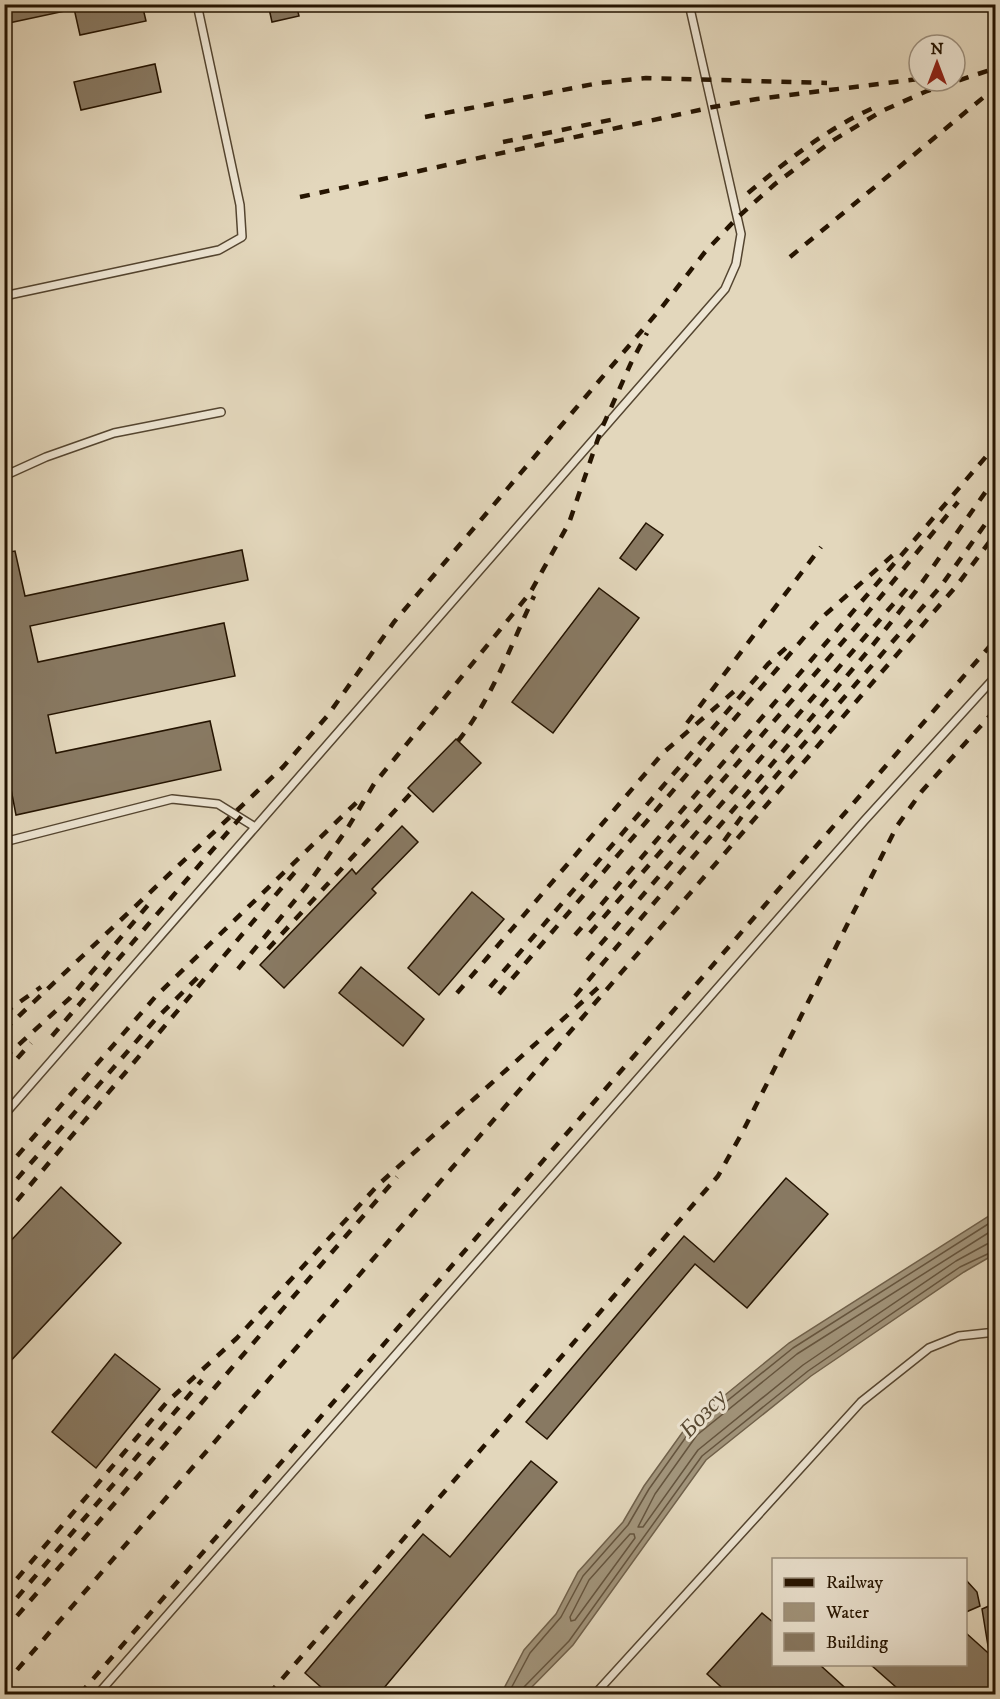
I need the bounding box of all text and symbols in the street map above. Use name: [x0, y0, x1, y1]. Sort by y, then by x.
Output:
north arrow: [907, 33, 967, 93]
text: N: [930, 39, 944, 59]
water label: Бозсу: [673, 1383, 734, 1445]
legend: [772, 1558, 967, 1666]
text: Railway: [826, 1572, 884, 1594]
text: Water: [825, 1602, 869, 1624]
text: Building: [826, 1632, 888, 1654]

